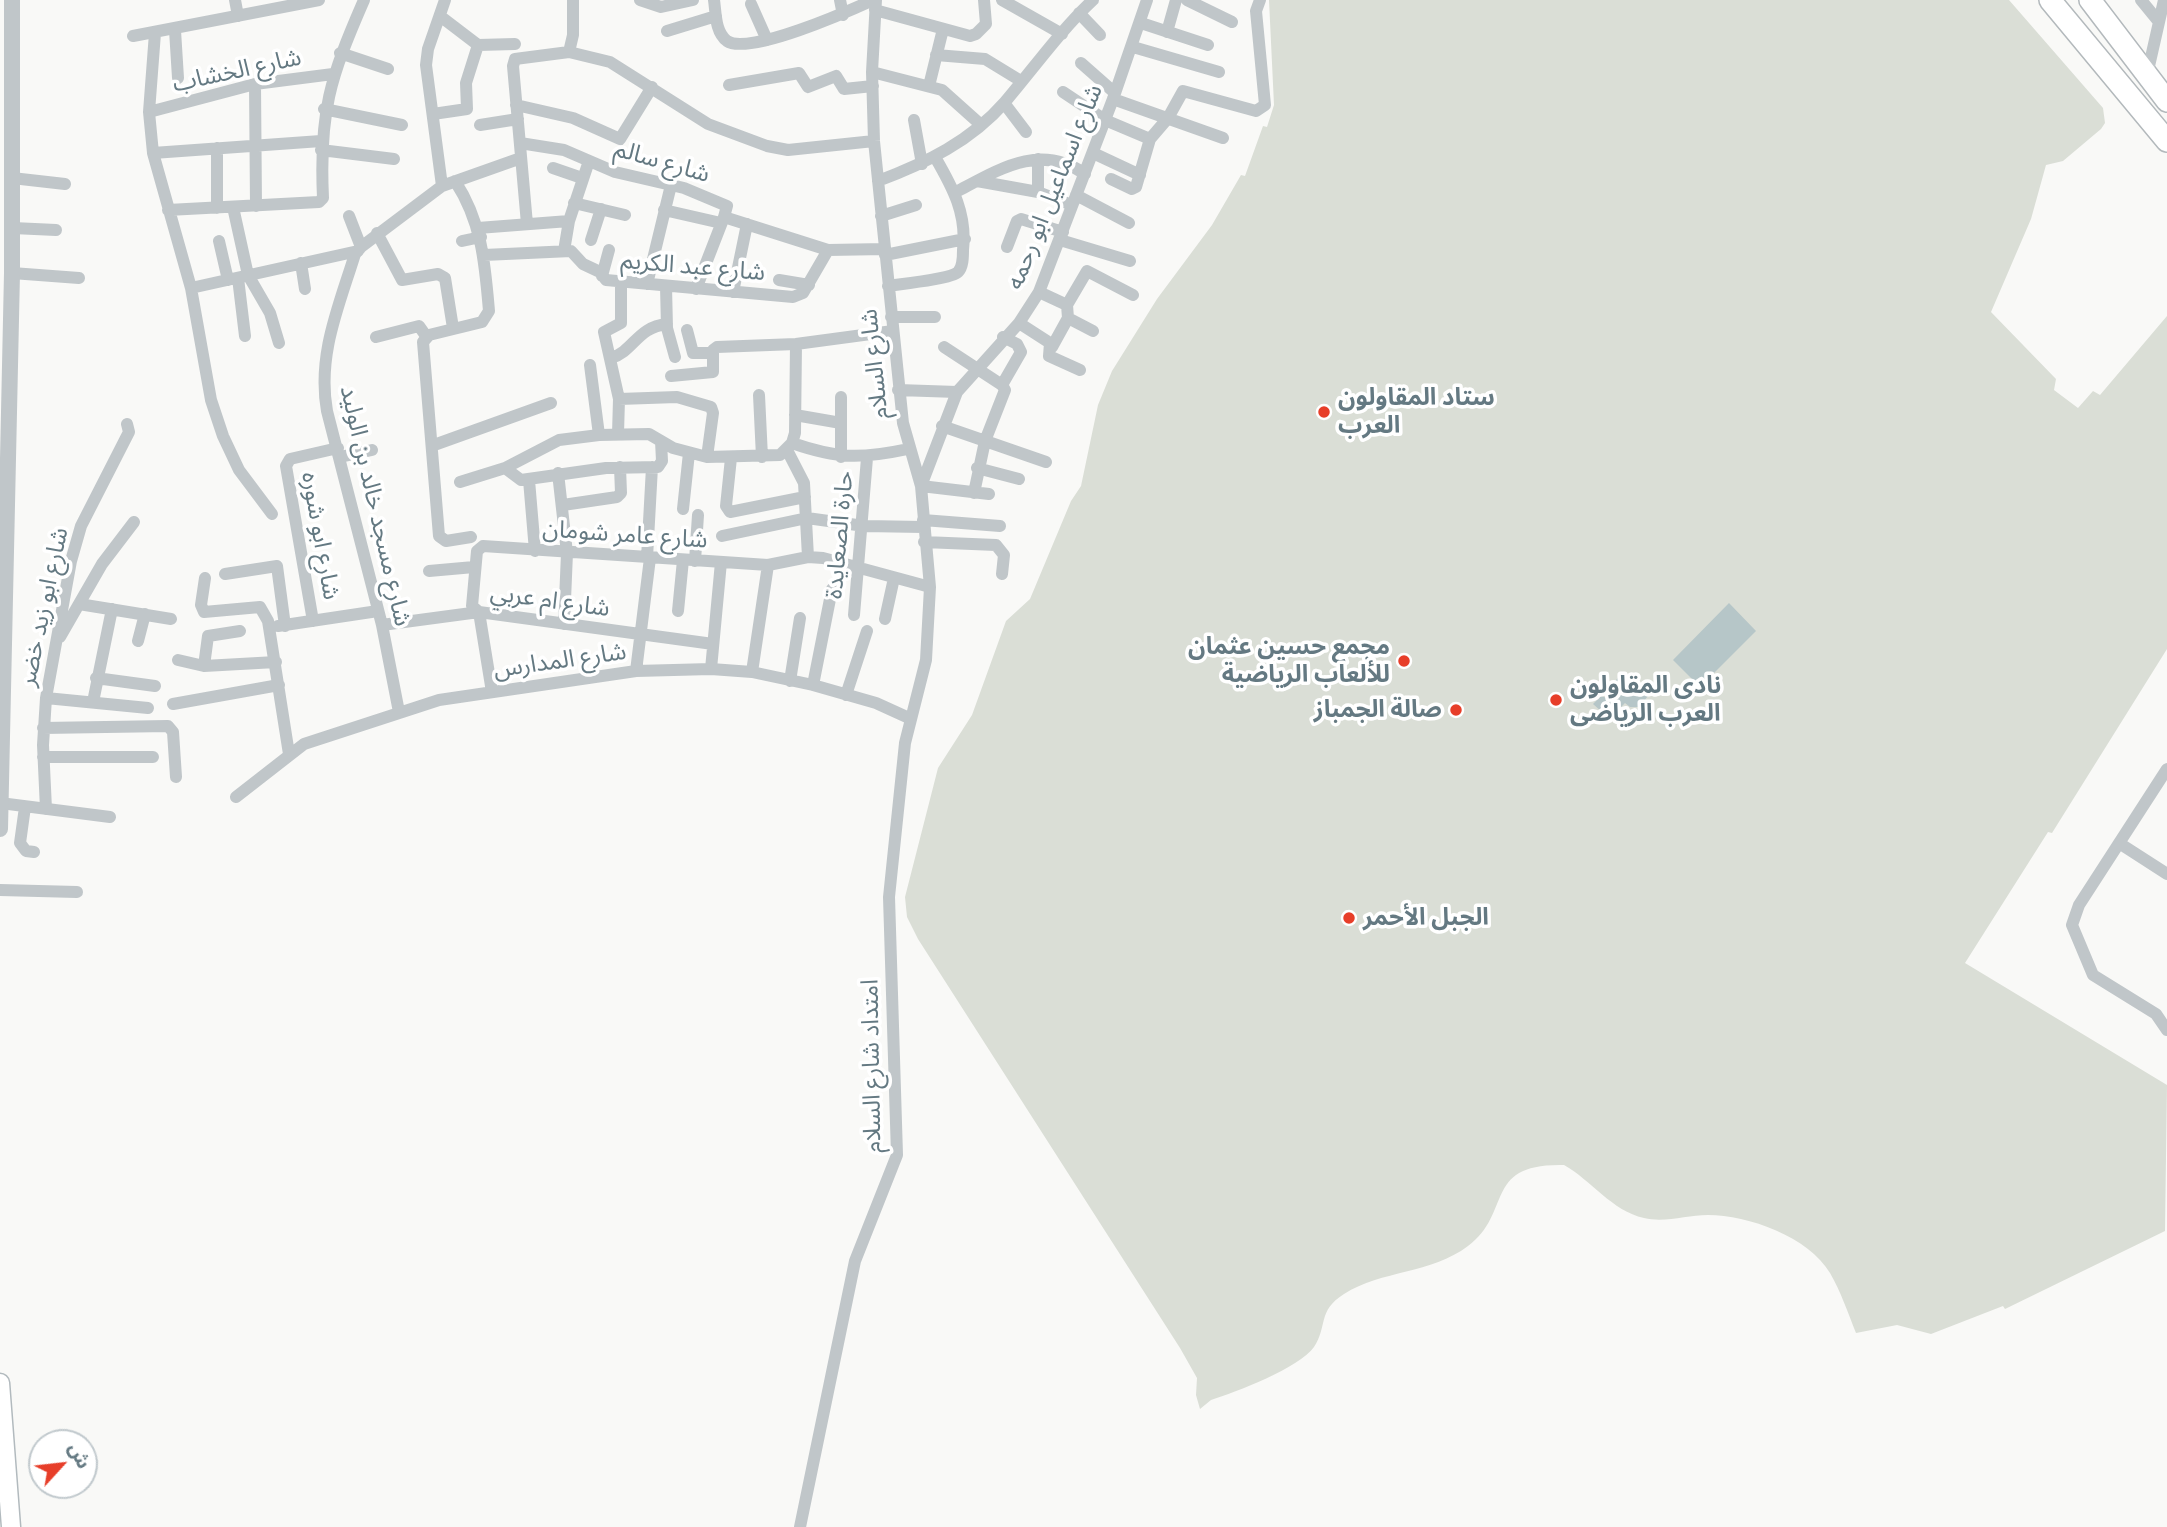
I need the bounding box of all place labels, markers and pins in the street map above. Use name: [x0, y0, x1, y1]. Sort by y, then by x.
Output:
place label: ستاد المقاولون العرب: [1338, 384, 1495, 440]
marker: ستاد المقاولون العرب: [1316, 404, 1332, 420]
place label: مجمع حسين عثمان للألعاب الرياضية: [1188, 633, 1390, 689]
marker: مجمع حسين عثمان للألعاب الرياضية: [1396, 653, 1412, 669]
place label: نادى المقاولون العرب الرياضى: [1570, 672, 1721, 728]
marker: نادى المقاولون العرب الرياضى: [1548, 692, 1564, 708]
place label: صالة الجمباز: [1314, 696, 1442, 724]
marker: صالة الجمباز: [1448, 702, 1464, 718]
place label: الجبل الأحمر: [1363, 904, 1489, 932]
marker: الجبل الأحمر: [1341, 910, 1357, 926]

